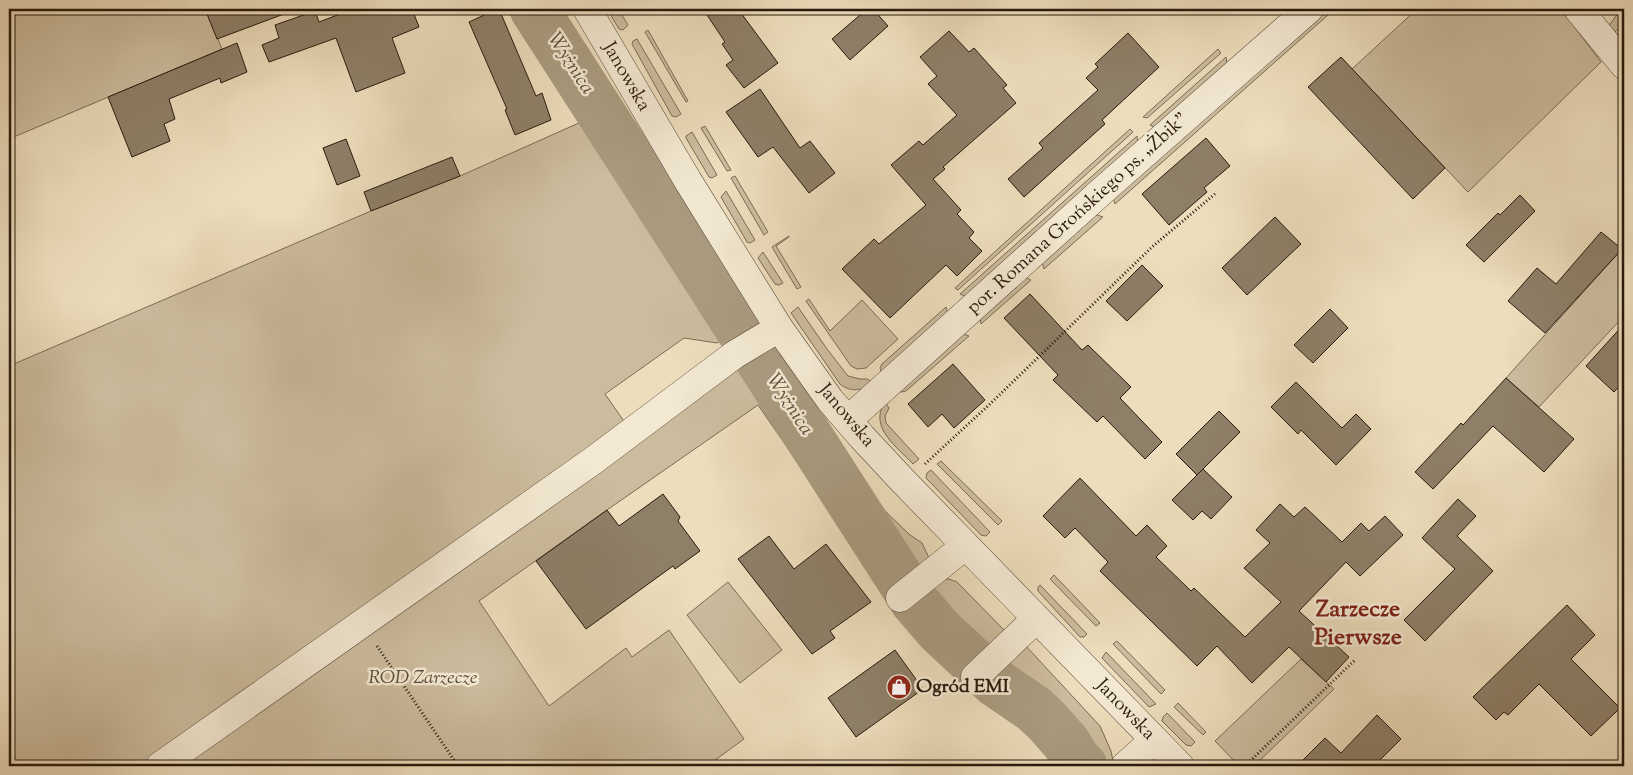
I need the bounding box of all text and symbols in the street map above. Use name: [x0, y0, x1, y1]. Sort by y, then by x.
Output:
water label: Wyżnica: [539, 27, 601, 101]
street label: Janowska: [595, 36, 657, 117]
street label: por. Romana Grońskiego ps. „Żbik”: [961, 107, 1195, 321]
water label: Wyżnica: [758, 368, 820, 442]
street label: Janowska: [811, 377, 881, 454]
district label: Zarzecze Pierwsze: [1314, 593, 1402, 655]
park label: ROD Zarzecze: [369, 665, 478, 692]
street label: Janowska: [1088, 673, 1161, 747]
shop icon: Ogród EMI: [886, 674, 912, 700]
place label: Ogród EMI: [916, 674, 1010, 701]

